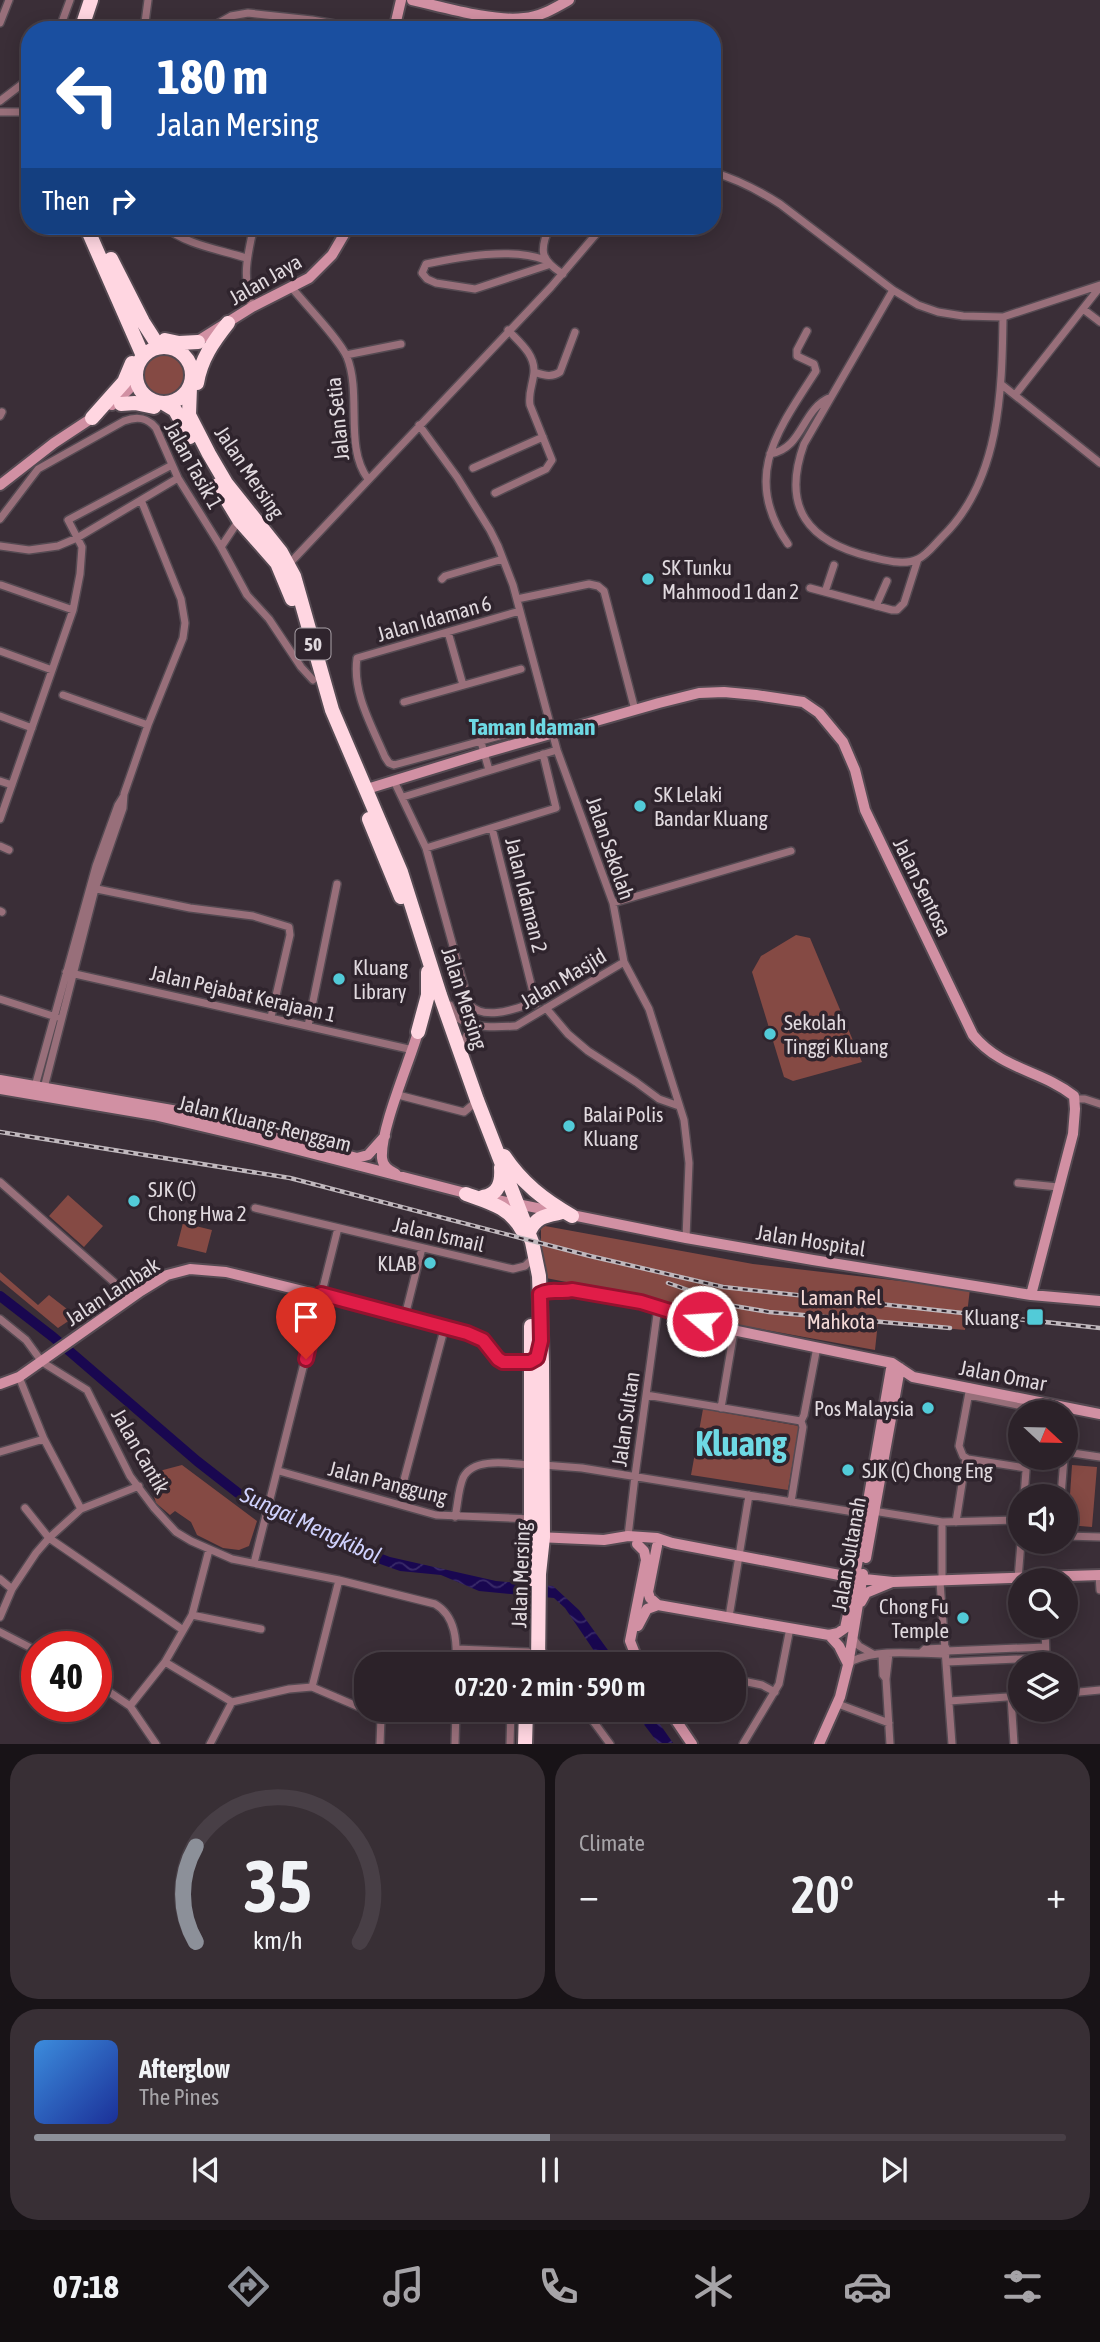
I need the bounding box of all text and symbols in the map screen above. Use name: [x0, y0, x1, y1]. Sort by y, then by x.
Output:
text: 180 m: [157, 48, 268, 104]
icon: left: [42, 49, 133, 140]
text: Jalan Mersing: [157, 106, 319, 143]
icon: right: [104, 182, 142, 220]
text: Then: [42, 186, 90, 216]
street label: Jalan Jaya: [225, 249, 305, 309]
street label: Jalan Setia: [321, 376, 353, 462]
street label: Jalan Tasik 1: [160, 417, 228, 513]
street label: Jalan Mersing: [210, 421, 290, 523]
place label: SK Tunku Mahmood 1 dan 2: [662, 555, 799, 603]
marker: SK Tunku Mahmood 1 dan 2: [640, 571, 656, 587]
street label: Jalan Idaman 6: [374, 590, 494, 646]
road number: 50: [296, 628, 330, 660]
district label: Taman Idaman: [469, 714, 595, 740]
place label: SK Lelaki Bandar Kluang: [654, 782, 768, 830]
street label: Jalan Sekolah: [582, 793, 640, 903]
marker: SK Lelaki Bandar Kluang: [632, 798, 648, 814]
street label: Jalan Sentosa: [889, 834, 957, 940]
street label: Jalan Idaman 2: [501, 835, 553, 955]
street label: Jalan Masjid: [516, 943, 610, 1013]
street label: Jalan Mersing: [437, 944, 493, 1052]
place label: Kluang Library: [353, 955, 408, 1003]
street label: Jalan Pejabat Kerajaan 1: [148, 960, 338, 1026]
marker: Kluang Library: [331, 971, 347, 987]
place label: Sekolah Tinggi Kluang: [784, 1010, 888, 1058]
marker: Sekolah Tinggi Kluang: [762, 1026, 778, 1042]
street label: Jalan Kluang-Renggam: [176, 1090, 354, 1156]
place label: Balai Polis Kluang: [583, 1102, 664, 1150]
marker: Balai Polis Kluang: [561, 1118, 577, 1134]
place label: SJK (C) Chong Hwa 2: [148, 1177, 247, 1225]
marker: SJK (C) Chong Hwa 2: [126, 1193, 142, 1209]
street label: Jalan Ismail: [391, 1212, 487, 1256]
street label: Jalan Hospital: [755, 1220, 868, 1261]
place label: KLAB: [377, 1251, 416, 1275]
street label: Jalan Lambak: [61, 1252, 163, 1330]
marker: KLAB: [422, 1255, 438, 1271]
position arrow: [665, 1284, 739, 1358]
park label: Laman Rel Mahkota: [800, 1285, 882, 1333]
pin: [276, 1287, 336, 1359]
icon: arrive: [287, 1298, 325, 1336]
place label: Kluang: [964, 1305, 1019, 1329]
marker: Kluang: [1025, 1307, 1045, 1327]
street label: Jalan Omar: [957, 1355, 1049, 1395]
street label: Jalan Sultan: [606, 1370, 644, 1468]
place label: Pos Malaysia: [814, 1396, 914, 1420]
marker: Pos Malaysia: [920, 1400, 936, 1416]
north arrow: [1008, 1400, 1078, 1470]
map controls: [1008, 1400, 1078, 1722]
street label: Jalan Cantik: [107, 1404, 175, 1498]
district label: Kluang: [695, 1423, 788, 1463]
street label: Jalan Panggung: [326, 1456, 450, 1508]
place label: SJK (C) Chong Eng: [862, 1458, 993, 1482]
marker: SJK (C) Chong Eng: [840, 1462, 856, 1478]
water label: Sungai Mengkibol: [236, 1481, 385, 1569]
button: sound: [1008, 1484, 1078, 1554]
street label: Jalan Sultanah: [826, 1495, 870, 1613]
street label: Jalan Mersing: [506, 1522, 534, 1628]
button: search: [1008, 1568, 1078, 1638]
place label: Chong Fu Temple: [879, 1594, 949, 1642]
marker: Chong Fu Temple: [955, 1610, 971, 1626]
speed limit sign: 40: [21, 1631, 112, 1722]
button: layers: [1008, 1652, 1078, 1722]
text: 07:20 · 2 min · 590 m: [455, 1672, 645, 1702]
text: Climate: [579, 1830, 645, 1856]
text: 35: [243, 1845, 312, 1928]
text: 20°: [791, 1864, 854, 1924]
text: −: [579, 1873, 599, 1916]
text: +: [1046, 1873, 1066, 1916]
text: km/h: [253, 1926, 302, 1954]
text: Afterglow: [139, 2054, 230, 2084]
text: The Pines: [139, 2084, 219, 2110]
icon: previous: [187, 2151, 225, 2189]
icon: pause: [531, 2151, 569, 2189]
icon: next: [875, 2151, 913, 2189]
icon: directions: [224, 2262, 273, 2311]
icon: music: [379, 2262, 428, 2311]
icon: phone: [534, 2262, 583, 2311]
icon: climate: [689, 2262, 738, 2311]
icon: car: [843, 2262, 892, 2311]
icon: filters: [998, 2262, 1047, 2311]
text: 07:18: [53, 2268, 119, 2305]

